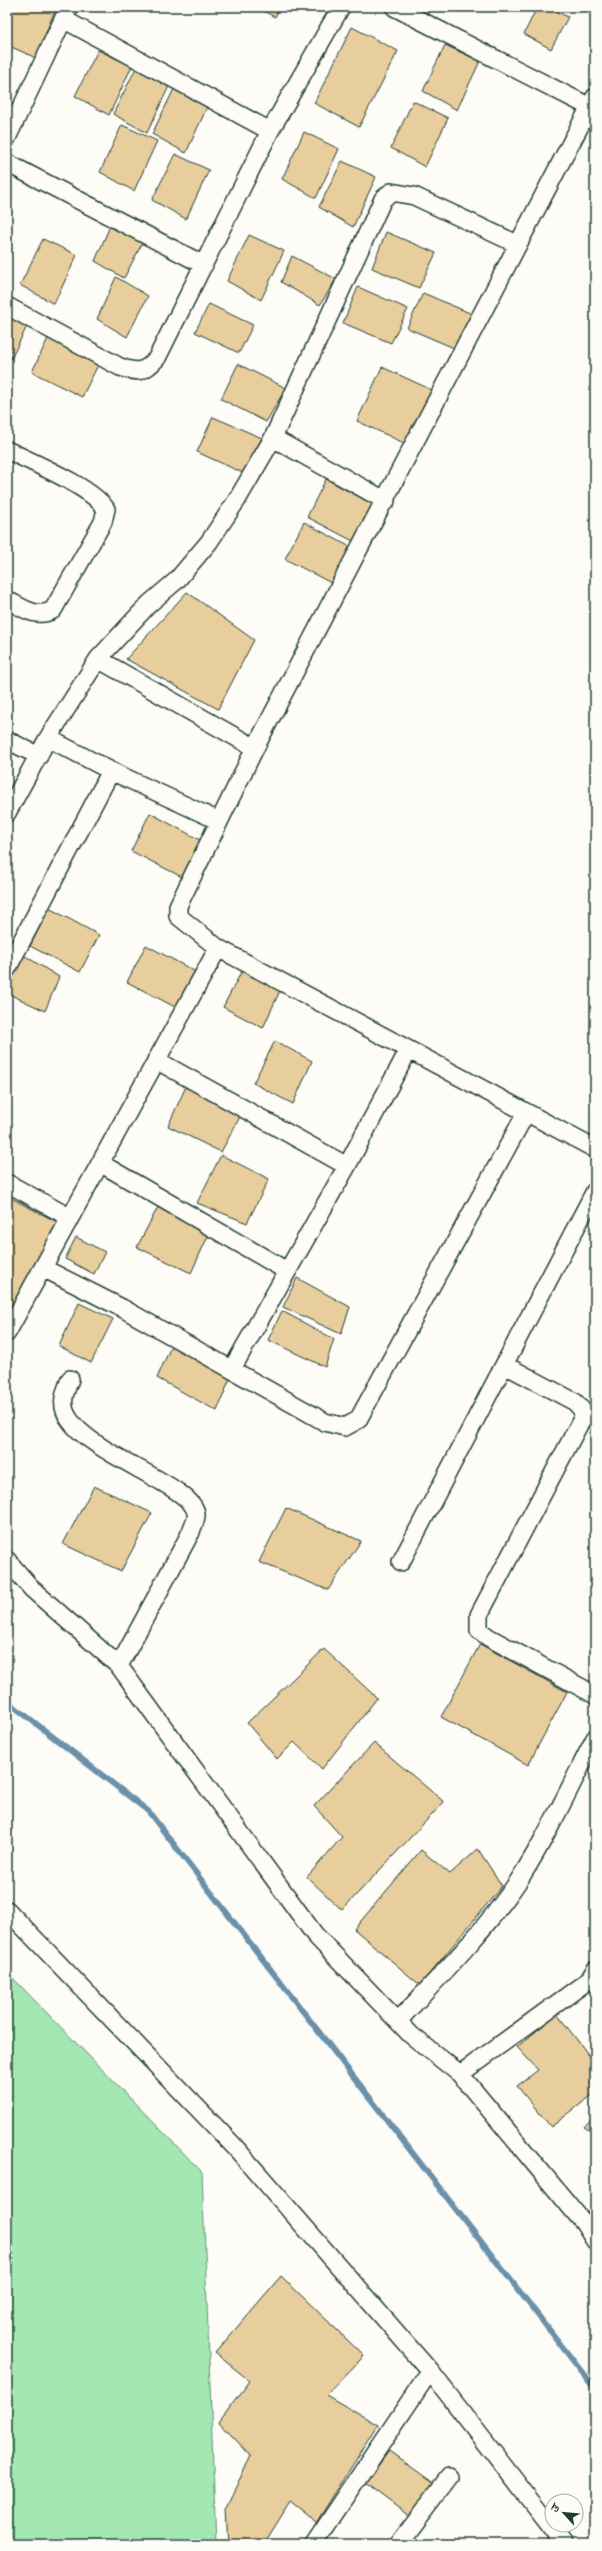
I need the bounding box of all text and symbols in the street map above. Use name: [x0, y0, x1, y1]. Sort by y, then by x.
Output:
north arrow: [544, 2493, 584, 2533]
text: उ: [546, 2500, 567, 2516]

